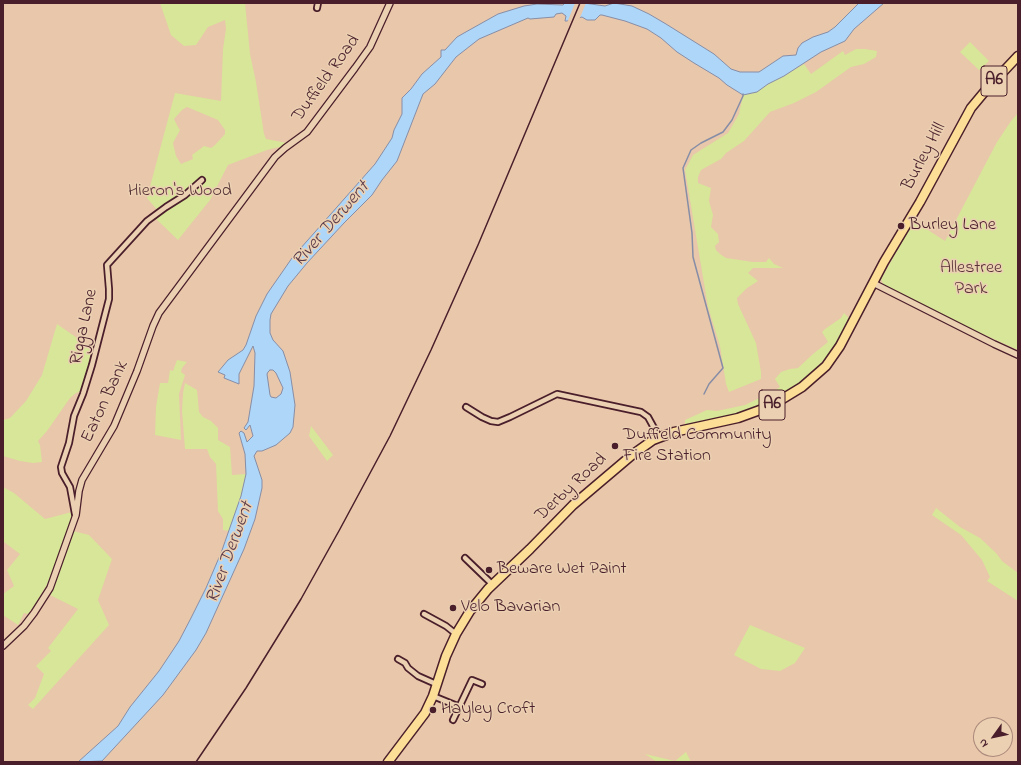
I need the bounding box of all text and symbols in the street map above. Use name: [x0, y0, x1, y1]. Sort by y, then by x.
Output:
street label: Duffield Road: [288, 31, 366, 127]
road number: A6: [981, 66, 1007, 96]
street label: Burley Hill: [898, 120, 952, 194]
water label: River Derwent: [289, 177, 375, 273]
park label: Hieron's Wood: [128, 181, 232, 203]
place label: Burley Lane: [909, 215, 996, 237]
marker: Burley Lane: [896, 221, 906, 231]
park label: Allestree Park: [940, 258, 1002, 300]
street label: Rigga Lane: [66, 287, 104, 367]
street label: Eaton Bank: [78, 358, 134, 446]
road number: A6: [759, 390, 785, 420]
place label: Duffield Community Fire Station: [623, 425, 772, 468]
marker: Duffield Community Fire Station: [610, 441, 620, 451]
street label: Derby Road: [532, 449, 612, 527]
water label: River Derwent: [202, 499, 260, 607]
place label: Beware Wet Paint: [497, 559, 627, 581]
marker: Beware Wet Paint: [484, 565, 494, 575]
place label: Velo Bavarian: [461, 597, 560, 619]
marker: Velo Bavarian: [448, 603, 458, 613]
place label: Hayley Croft: [441, 699, 535, 721]
marker: Hayley Croft: [428, 705, 438, 715]
north arrow: [973, 717, 1013, 757]
text: N: [975, 736, 993, 750]

